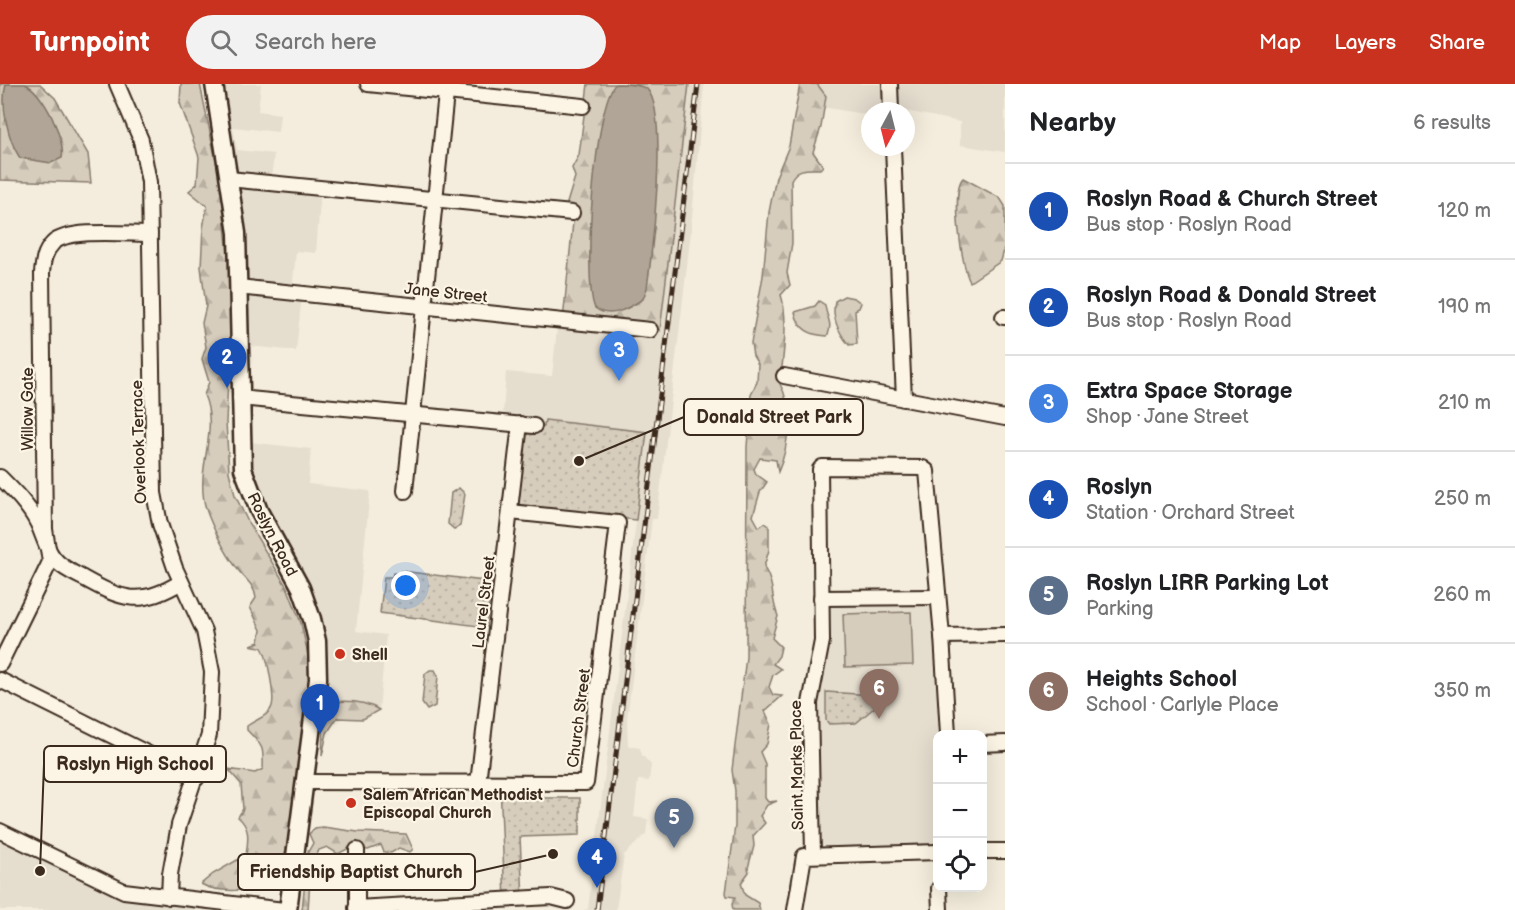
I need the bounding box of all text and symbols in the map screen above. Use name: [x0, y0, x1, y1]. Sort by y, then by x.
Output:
search box: [186, 15, 606, 69]
text: Turnpoint: [30, 26, 150, 59]
icon: search: [207, 26, 240, 59]
text: Search here: [255, 29, 377, 56]
text: Map: [1259, 30, 1301, 55]
text: Layers: [1334, 30, 1396, 55]
text: Share: [1429, 30, 1485, 55]
north arrow: [861, 102, 915, 156]
text: Nearby: [1029, 108, 1116, 139]
text: 6 results: [1413, 111, 1491, 135]
text: Roslyn Road & Church Street: [1086, 186, 1378, 213]
text: 1: [1044, 199, 1053, 223]
text: 120 m: [1438, 199, 1491, 223]
text: Bus stop · Roslyn Road: [1086, 213, 1292, 237]
street label: Jane Street: [403, 280, 488, 307]
text: Roslyn Road & Donald Street: [1086, 282, 1376, 309]
text: 2: [1043, 295, 1054, 319]
text: 190 m: [1438, 295, 1491, 319]
text: Bus stop · Roslyn Road: [1086, 309, 1292, 333]
pin: 3: [600, 332, 638, 381]
pin: 2: [208, 338, 246, 388]
street label: Willow Gate: [19, 367, 38, 451]
text: Extra Space Storage: [1086, 378, 1292, 405]
street label: Overlook Terrace: [128, 379, 151, 504]
text: 3: [1043, 391, 1054, 415]
text: 210 m: [1438, 391, 1491, 415]
callout: Donald Street Park: [684, 399, 863, 435]
text: Shop · Jane Street: [1086, 405, 1249, 429]
text: Donald Street Park: [696, 407, 852, 428]
text: Roslyn: [1086, 474, 1152, 501]
text: 4: [1043, 487, 1054, 511]
text: 250 m: [1434, 487, 1491, 511]
street label: Roslyn Road: [242, 490, 301, 580]
text: Station · Orchard Street: [1086, 501, 1295, 525]
street label: Laurel Street: [469, 555, 500, 650]
text: Roslyn LIRR Parking Lot: [1086, 570, 1329, 597]
your location: [391, 571, 420, 600]
text: 5: [1043, 583, 1054, 607]
text: 260 m: [1433, 583, 1491, 607]
text: Parking: [1086, 597, 1154, 621]
place label: Shell: [352, 646, 388, 665]
marker: Shell: [333, 647, 347, 661]
text: Heights School: [1086, 666, 1237, 693]
street label: Church Street: [564, 667, 595, 769]
pin: 6: [860, 670, 898, 719]
text: 6: [1042, 679, 1055, 703]
text: 350 m: [1434, 679, 1491, 703]
pin: 1: [300, 684, 340, 734]
text: School · Carlyle Place: [1086, 693, 1279, 717]
street label: Saint Marks Place: [787, 699, 808, 830]
map controls: [933, 730, 987, 892]
button: +: [933, 730, 987, 784]
callout: Roslyn High School: [44, 746, 226, 782]
text: Roslyn High School: [56, 754, 214, 775]
button: −: [933, 784, 987, 838]
place label: Salem African Methodist Episcopal Church: [363, 786, 543, 823]
marker: Salem African Methodist Episcopal Church: [344, 796, 358, 810]
pin: 5: [654, 798, 694, 848]
pin: 4: [578, 838, 616, 888]
button: locate: [933, 838, 987, 892]
callout: Friendship Baptist Church: [238, 854, 475, 890]
text: Friendship Baptist Church: [249, 862, 463, 883]

